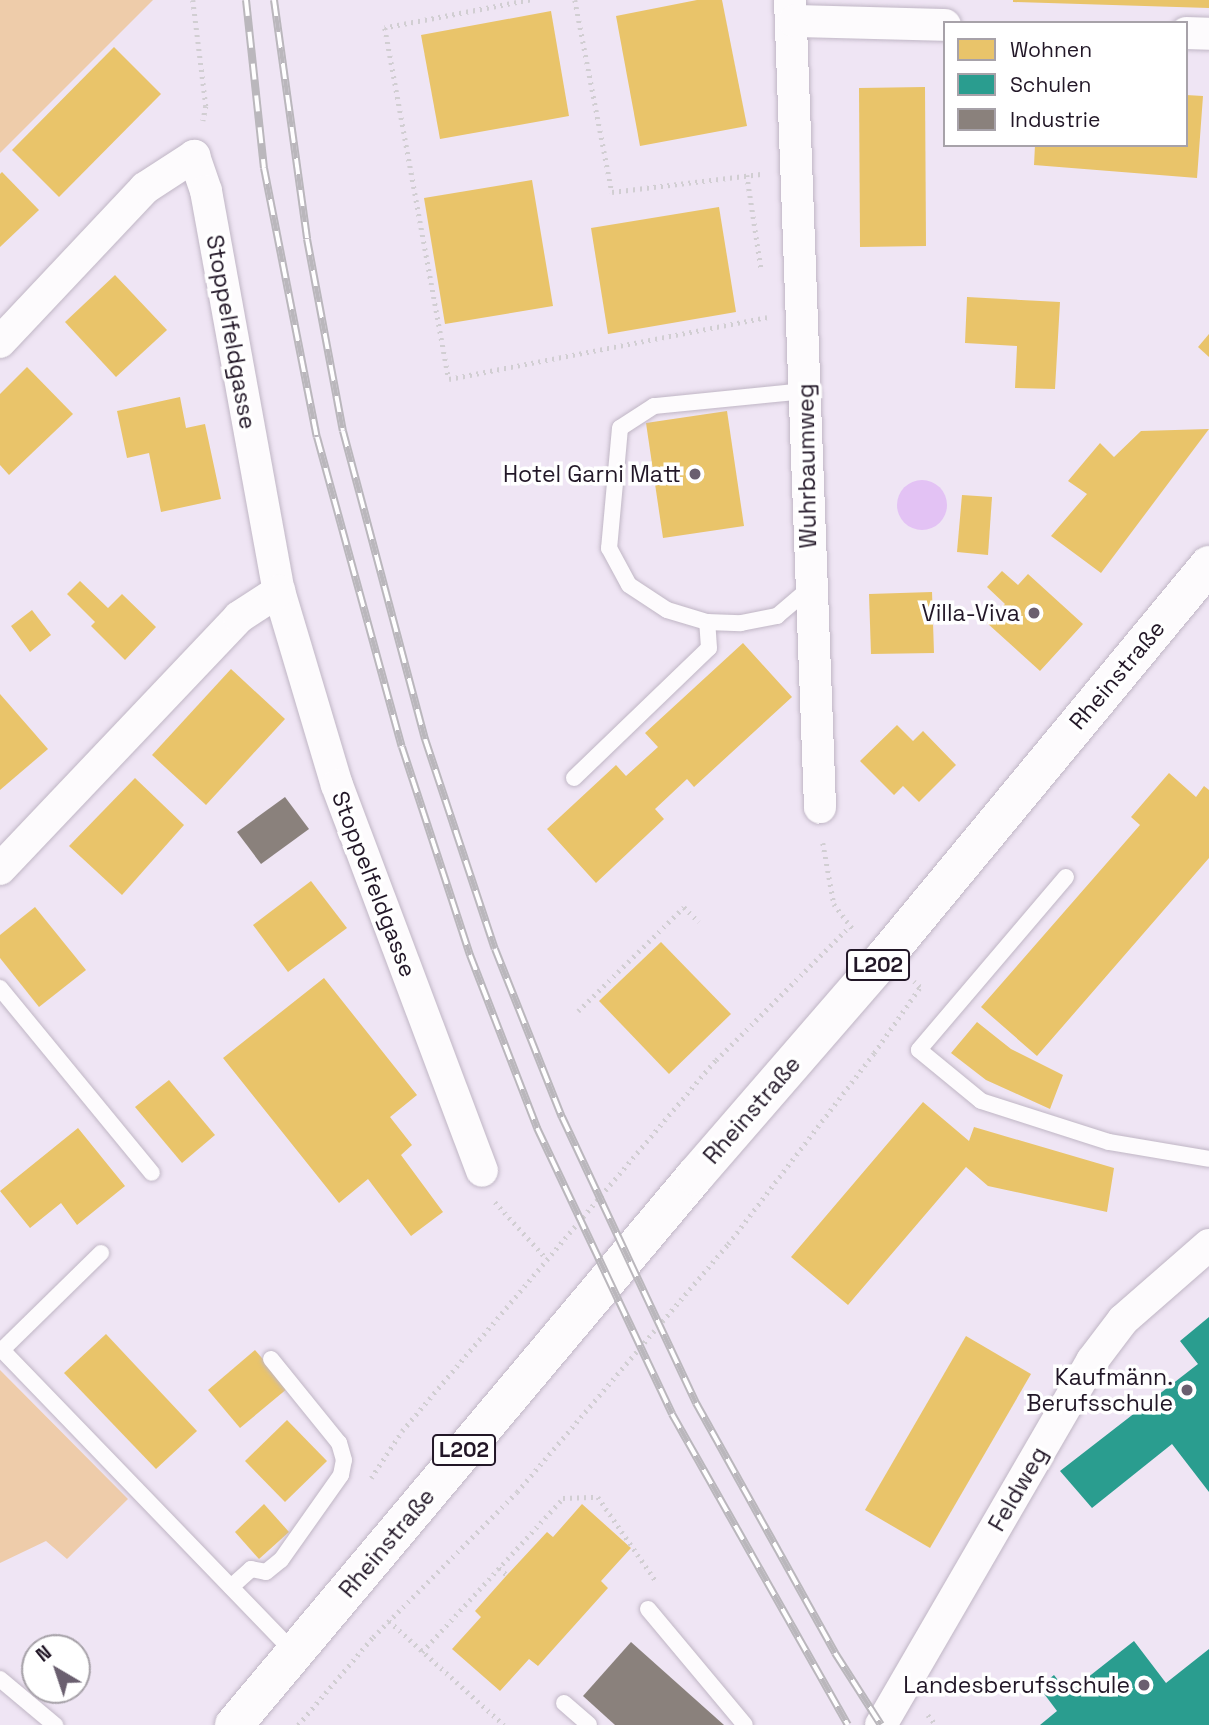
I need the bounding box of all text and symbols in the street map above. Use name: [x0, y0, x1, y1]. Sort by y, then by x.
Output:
legend: [943, 21, 1188, 147]
text: Wohnen: [1010, 36, 1092, 63]
text: Schulen: [1010, 71, 1091, 98]
text: Industrie: [1010, 106, 1100, 133]
street label: Stoppelfeldgasse: [200, 233, 262, 431]
street label: Wuhrbaumweg: [792, 383, 822, 549]
place label: Hotel Garni Matt: [503, 460, 681, 488]
marker: Hotel Garni Matt: [687, 466, 703, 482]
place label: Villa-Viva: [921, 599, 1020, 627]
marker: Villa-Viva: [1026, 605, 1042, 621]
street label: Rheinstraße: [1063, 615, 1171, 735]
street label: Stoppelfeldgasse: [326, 787, 422, 981]
road number: L202: [845, 948, 911, 982]
street label: Rheinstraße: [698, 1050, 806, 1170]
place label: Kaufmänn. Berufsschule: [1026, 1363, 1173, 1417]
marker: Kaufmänn. Berufsschule: [1179, 1382, 1195, 1398]
road number: L202: [431, 1432, 497, 1468]
street label: Feldweg: [983, 1442, 1053, 1536]
street label: Rheinstraße: [333, 1483, 441, 1603]
north arrow: [21, 1634, 91, 1704]
text: N: [31, 1640, 57, 1668]
place label: Landesberufsschule: [903, 1671, 1130, 1699]
marker: Landesberufsschule: [1136, 1677, 1152, 1693]

